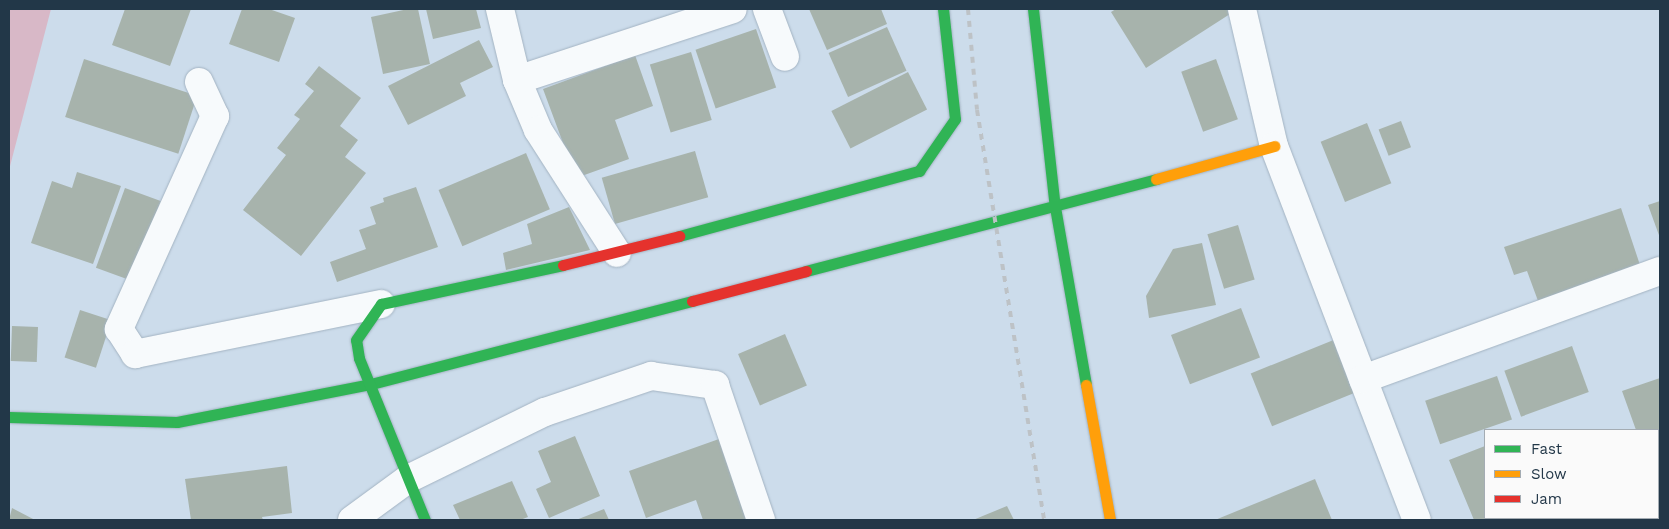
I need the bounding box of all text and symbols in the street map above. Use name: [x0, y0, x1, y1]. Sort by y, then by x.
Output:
legend: [1484, 429, 1659, 519]
text: Fast: [1531, 440, 1562, 458]
text: Slow: [1531, 465, 1567, 483]
text: Jam: [1531, 490, 1562, 508]

